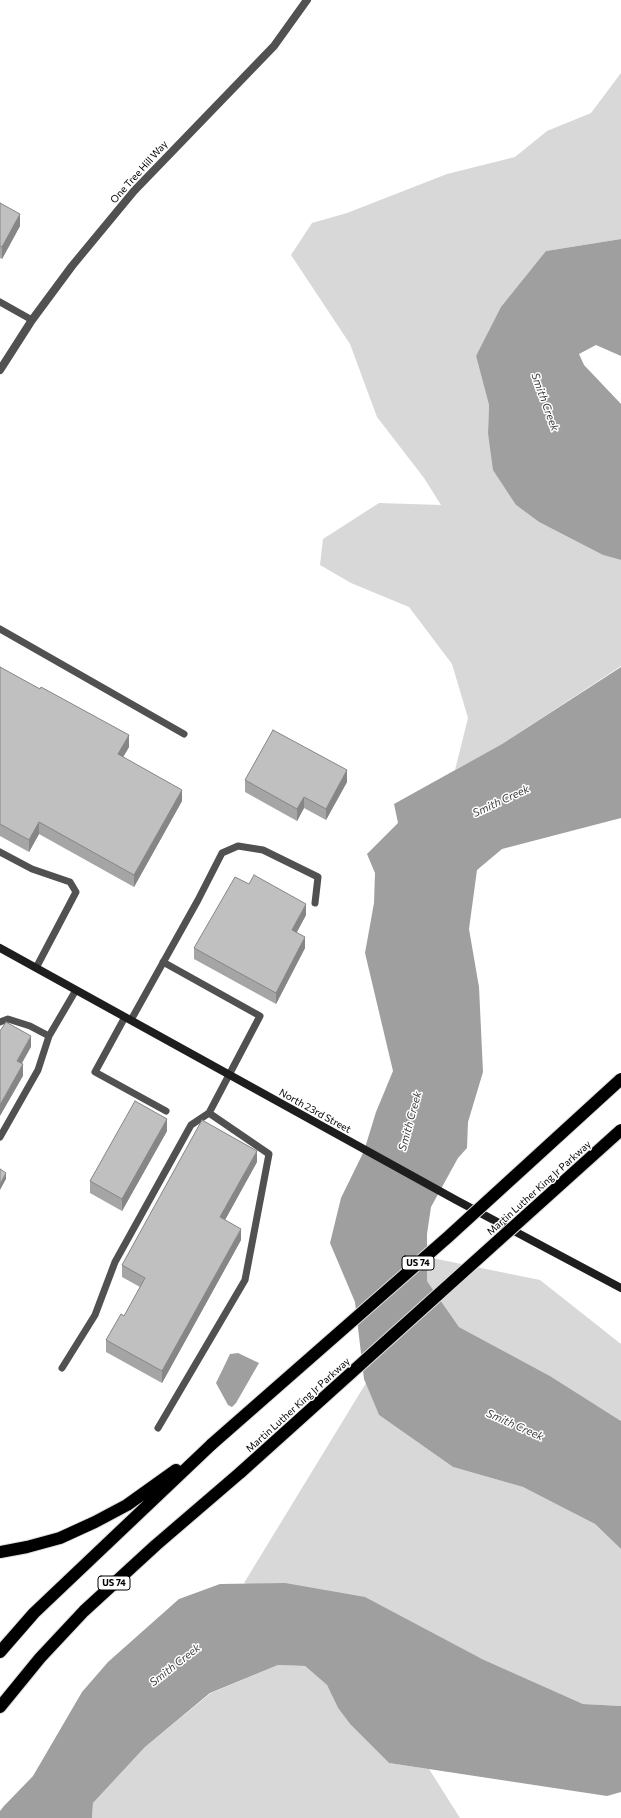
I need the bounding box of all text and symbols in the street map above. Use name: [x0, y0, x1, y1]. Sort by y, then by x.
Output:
street label: One Tree Hill Way: [108, 138, 170, 206]
water label: Smith Creek: [528, 371, 562, 433]
water label: Smith Creek: [471, 782, 531, 820]
street label: North 23rd Street: [277, 1086, 353, 1136]
water label: Smith Creek: [396, 1090, 424, 1152]
street label: Martin Luther King Jr Parkway: [485, 1138, 593, 1238]
road number: US 74: [402, 1256, 434, 1270]
street label: Martin Luther King Jr Parkway: [244, 1355, 352, 1455]
water label: Smith Creek: [484, 1407, 546, 1443]
road number: US 74: [98, 1576, 130, 1590]
water label: Smith Creek: [147, 1641, 203, 1689]

